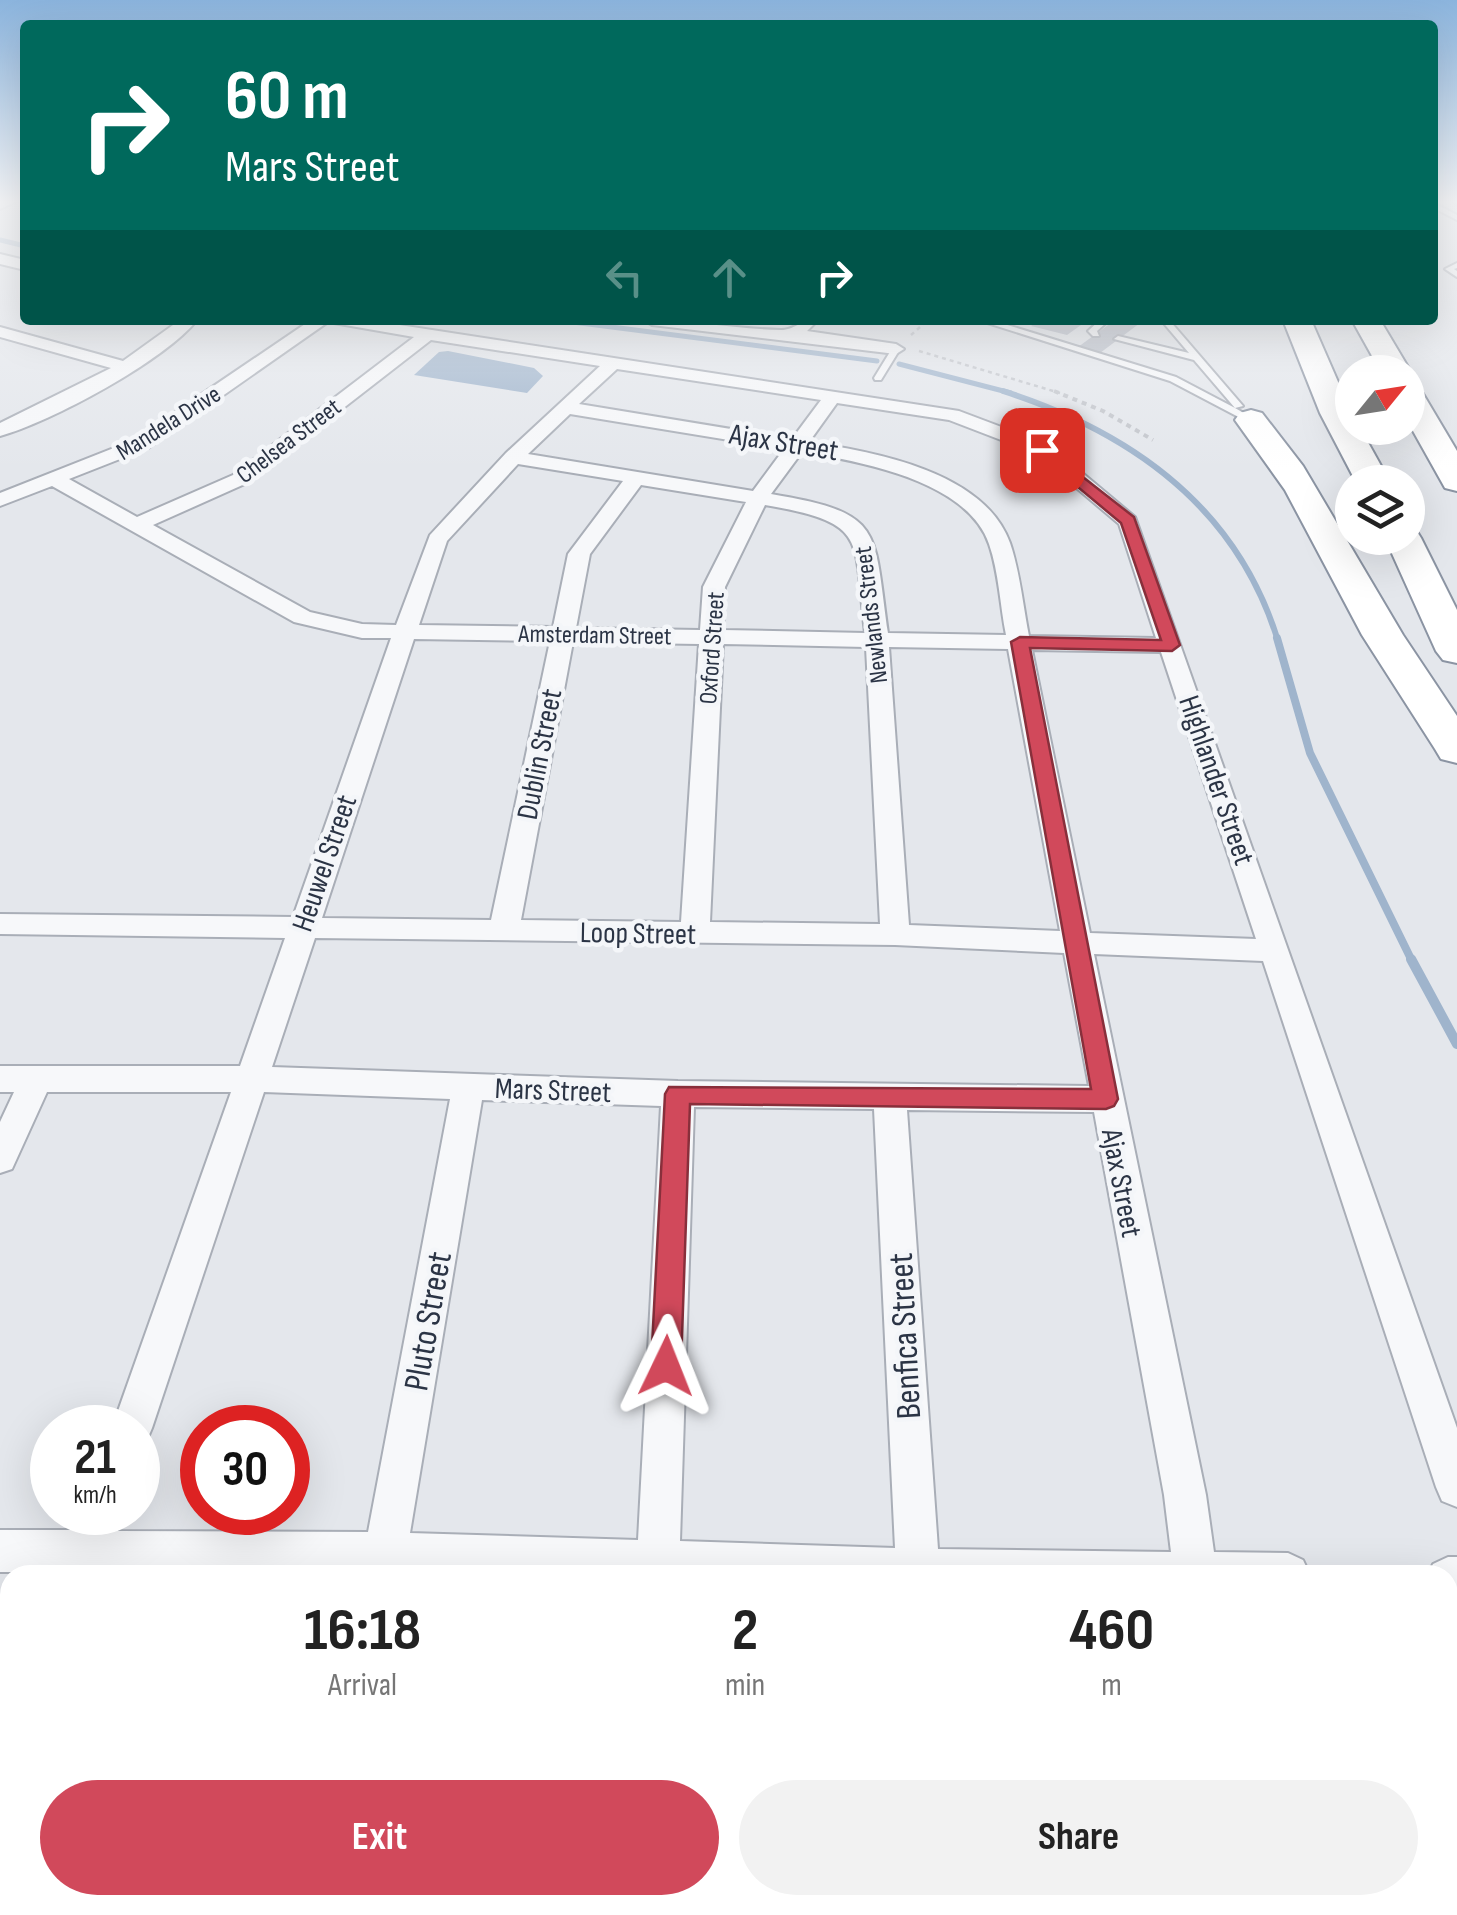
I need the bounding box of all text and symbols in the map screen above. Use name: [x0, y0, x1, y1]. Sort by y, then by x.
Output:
text: 60 m: [225, 55, 349, 139]
icon: right: [60, 60, 190, 190]
text: Mars Street: [225, 140, 400, 195]
icon: left: [597, 250, 652, 305]
icon: ahead: [702, 250, 757, 305]
icon: right: [807, 250, 862, 305]
north arrow: [1335, 355, 1425, 445]
map controls: [1335, 355, 1425, 555]
street label: Mandela Drive: [111, 379, 227, 468]
street label: Chelsea Street: [230, 392, 347, 491]
pin: [1000, 408, 1085, 493]
street label: Ajax Street: [726, 416, 841, 469]
icon: arrive: [1015, 423, 1070, 478]
button: layers: [1335, 465, 1425, 555]
street label: Newlands Street: [848, 545, 895, 685]
street label: Oxford Street: [693, 591, 732, 705]
street label: Amsterdam Street: [517, 619, 672, 652]
street label: Dublin Street: [510, 686, 570, 823]
street label: Highlander Street: [1170, 691, 1262, 870]
street label: Heuwel Street: [285, 790, 365, 936]
street label: Loop Street: [580, 915, 696, 953]
street label: Mars Street: [494, 1071, 612, 1111]
street label: Ajax Street: [1093, 1125, 1149, 1240]
street label: Pluto Street: [395, 1248, 462, 1394]
street label: Benfica Street: [880, 1252, 931, 1420]
position arrow: [614, 1314, 718, 1418]
speed limit sign: 30: [180, 1405, 310, 1535]
text: 21: [74, 1428, 116, 1488]
text: km/h: [73, 1480, 117, 1511]
text: 16:18: [304, 1595, 421, 1667]
text: 2: [732, 1595, 758, 1667]
text: 460: [1069, 1595, 1154, 1667]
text: Arrival: [328, 1666, 397, 1705]
text: min: [725, 1666, 765, 1705]
text: m: [1101, 1666, 1122, 1705]
button: Exit: [40, 1780, 719, 1895]
button: Share: [739, 1780, 1418, 1895]

